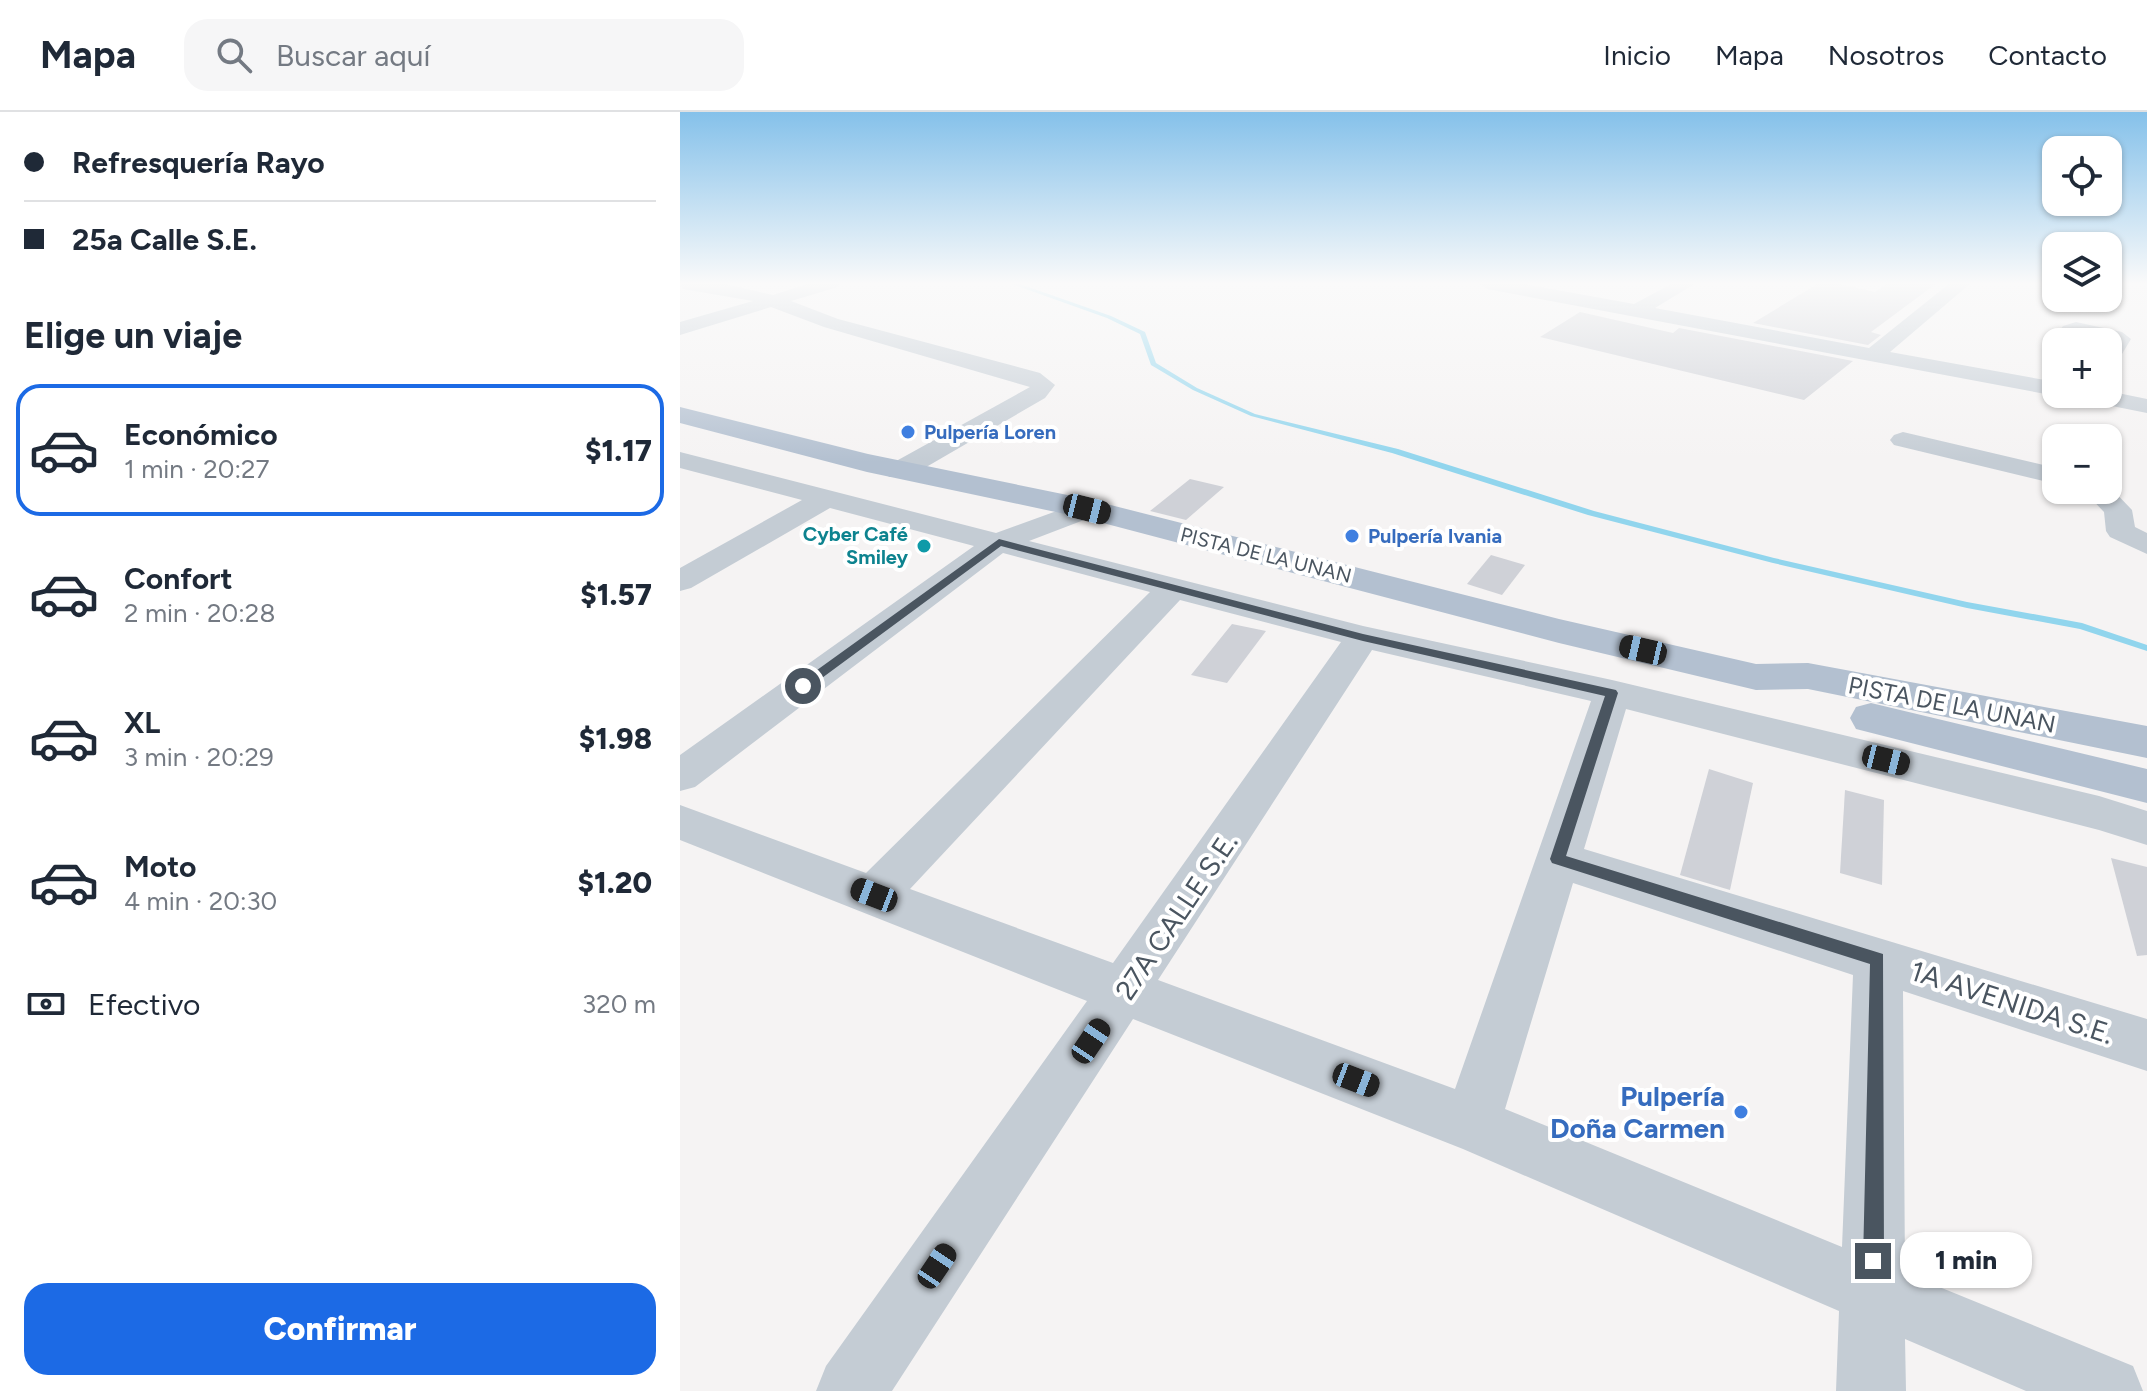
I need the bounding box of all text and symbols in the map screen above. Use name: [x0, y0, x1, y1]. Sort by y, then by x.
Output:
search box: [184, 19, 744, 91]
text: Mapa: [40, 32, 136, 78]
icon: search: [212, 33, 256, 77]
text: Buscar aquí: [276, 37, 430, 74]
text: Inicio: [1603, 38, 1671, 72]
text: Mapa: [1715, 38, 1784, 72]
text: Nosotros: [1828, 38, 1944, 72]
text: Contacto: [1988, 38, 2107, 72]
map controls: [2042, 136, 2122, 504]
button: locate: [2042, 136, 2122, 216]
text: Refresquería Rayo: [72, 144, 325, 181]
text: 25a Calle S.E.: [72, 221, 257, 258]
button: layers: [2042, 232, 2122, 312]
text: Elige un viaje: [24, 314, 242, 357]
button: +: [2042, 328, 2122, 408]
icon: car: [28, 414, 100, 486]
text: Económico: [124, 416, 278, 453]
place label: Pulpería Loren: [924, 420, 1056, 444]
marker: Pulpería Loren: [899, 423, 917, 441]
button: −: [2042, 424, 2122, 504]
text: $1.17: [585, 432, 652, 469]
text: 1 min · 20:27: [124, 453, 270, 485]
car: [1061, 492, 1113, 526]
place label: Cyber Café Smiley: [803, 522, 908, 569]
street label: PISTA DE LA UNAN: [1178, 522, 1354, 588]
place label: Pulpería Ivania: [1368, 524, 1502, 548]
marker: Pulpería Ivania: [1343, 527, 1361, 545]
marker: Cyber Café Smiley: [915, 537, 933, 555]
icon: car: [28, 558, 100, 630]
text: Confort: [124, 560, 233, 597]
text: $1.57: [580, 576, 652, 613]
text: 2 min · 20:28: [124, 597, 275, 629]
car: [1617, 633, 1669, 667]
route start: [785, 668, 821, 704]
street label: PISTA DE LA UNAN: [1846, 670, 2058, 739]
icon: car: [28, 702, 100, 774]
text: XL: [124, 704, 160, 741]
text: $1.98: [579, 720, 652, 757]
text: 3 min · 20:29: [124, 741, 274, 773]
car: [1860, 743, 1912, 777]
street label: 27A CALLE S.E.: [1108, 826, 1244, 1006]
icon: car: [28, 846, 100, 918]
text: Moto: [124, 848, 196, 885]
text: $1.20: [578, 864, 652, 901]
car: [847, 875, 901, 915]
text: 4 min · 20:30: [124, 885, 277, 917]
street label: 1A AVENIDA S.E.: [1906, 953, 2118, 1051]
icon: cash: [24, 982, 68, 1026]
text: Efectivo: [88, 986, 200, 1023]
text: 320 m: [582, 988, 656, 1020]
car: [1068, 1014, 1114, 1068]
car: [1329, 1060, 1383, 1100]
place label: Pulpería Doña Carmen: [1550, 1079, 1725, 1145]
marker: Pulpería Doña Carmen: [1732, 1103, 1750, 1121]
callout: 1 min: [1901, 1233, 2033, 1289]
car: [914, 1239, 960, 1293]
route end: [1855, 1243, 1891, 1279]
text: 1 min: [1935, 1244, 1997, 1276]
button: Confirmar: [24, 1283, 656, 1375]

